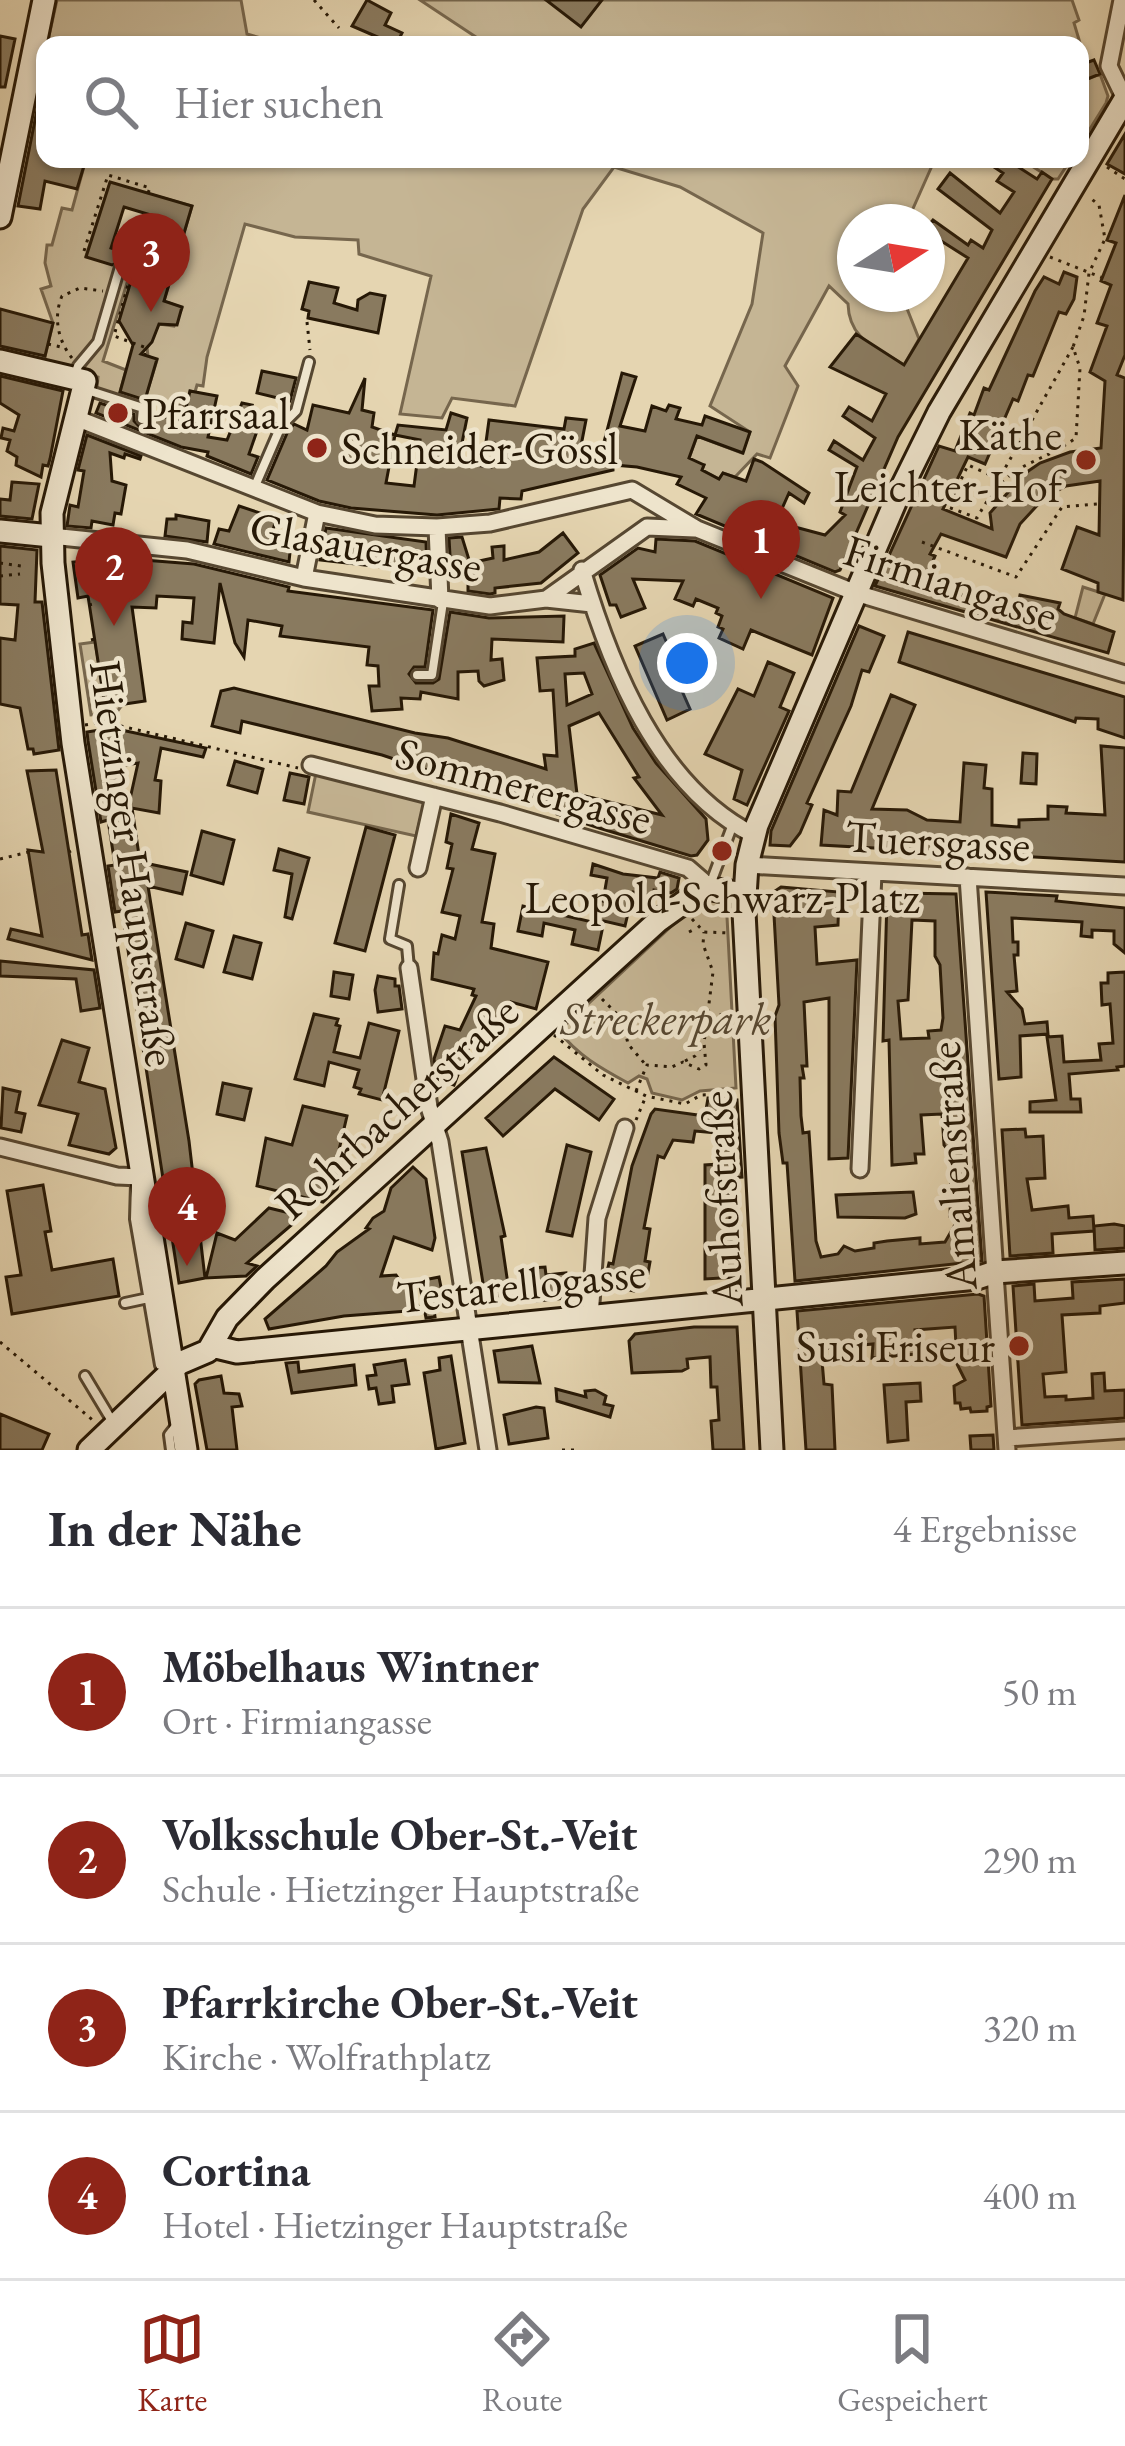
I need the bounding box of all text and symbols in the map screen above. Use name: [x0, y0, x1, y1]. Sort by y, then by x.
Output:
search box: [36, 36, 1089, 168]
icon: search: [78, 69, 144, 135]
text: Hier suchen: [174, 73, 384, 131]
north arrow: [837, 204, 945, 312]
pin: 3: [112, 213, 190, 312]
place label: Pfarrsaal: [142, 384, 289, 442]
marker: Pfarrsaal: [105, 400, 131, 426]
place label: Käthe Leichter-Hof: [834, 405, 1067, 515]
place label: Schneider-Gössl: [341, 419, 618, 477]
marker: Schneider-Gössl: [304, 435, 330, 461]
marker: Käthe Leichter-Hof: [1073, 447, 1099, 473]
street label: Glasauergasse: [245, 497, 487, 595]
pin: 1: [722, 500, 800, 599]
street label: Firmiangasse: [837, 520, 1065, 644]
pin: 2: [75, 527, 153, 626]
your location: [657, 633, 717, 693]
street label: Hietzinger Hauptstraße: [77, 656, 191, 1070]
street label: Sommerergasse: [390, 723, 658, 847]
street label: Tuersgasse: [844, 806, 1032, 874]
marker: Leopold-Schwarz-Platz: [709, 838, 735, 864]
place label: Leopold-Schwarz-Platz: [525, 868, 919, 926]
street label: Rohrbacherstraße: [262, 982, 530, 1232]
park label: Streckerpark: [559, 989, 772, 1047]
street label: Amalienstraße: [914, 1040, 990, 1293]
street label: Auhofstraße: [686, 1089, 756, 1310]
pin: 4: [148, 1167, 226, 1266]
street label: Testarellogasse: [394, 1242, 648, 1326]
place label: Susi Friseur: [796, 1317, 995, 1375]
marker: Susi Friseur: [1006, 1333, 1032, 1359]
text: In der Nähe: [48, 1495, 302, 1561]
text: 4 Ergebnisse: [893, 1503, 1077, 1554]
text: Möbelhaus Wintner: [162, 1637, 539, 1695]
text: 1: [77, 1666, 97, 1717]
text: 50 m: [1001, 1666, 1077, 1717]
text: Ort · Firmiangasse: [162, 1695, 432, 1746]
text: Volksschule Ober-St.-Veit: [162, 1805, 637, 1863]
text: 2: [77, 1834, 97, 1885]
text: 290 m: [983, 1834, 1077, 1885]
text: Schule · Hietzinger Hauptstraße: [162, 1863, 640, 1914]
text: Pfarrkirche Ober-St.-Veit: [162, 1973, 638, 2031]
text: 3: [77, 2002, 97, 2053]
text: 320 m: [983, 2002, 1077, 2053]
text: Kirche · Wolfrathplatz: [162, 2031, 490, 2082]
text: Cortina: [162, 2141, 311, 2199]
text: 4: [77, 2170, 97, 2221]
text: 400 m: [983, 2170, 1077, 2221]
text: Hotel · Hietzinger Hauptstraße: [162, 2199, 628, 2250]
tab: Karte: [137, 2306, 207, 2421]
tab: Route: [482, 2306, 563, 2421]
tab: Gespeichert: [837, 2306, 988, 2421]

